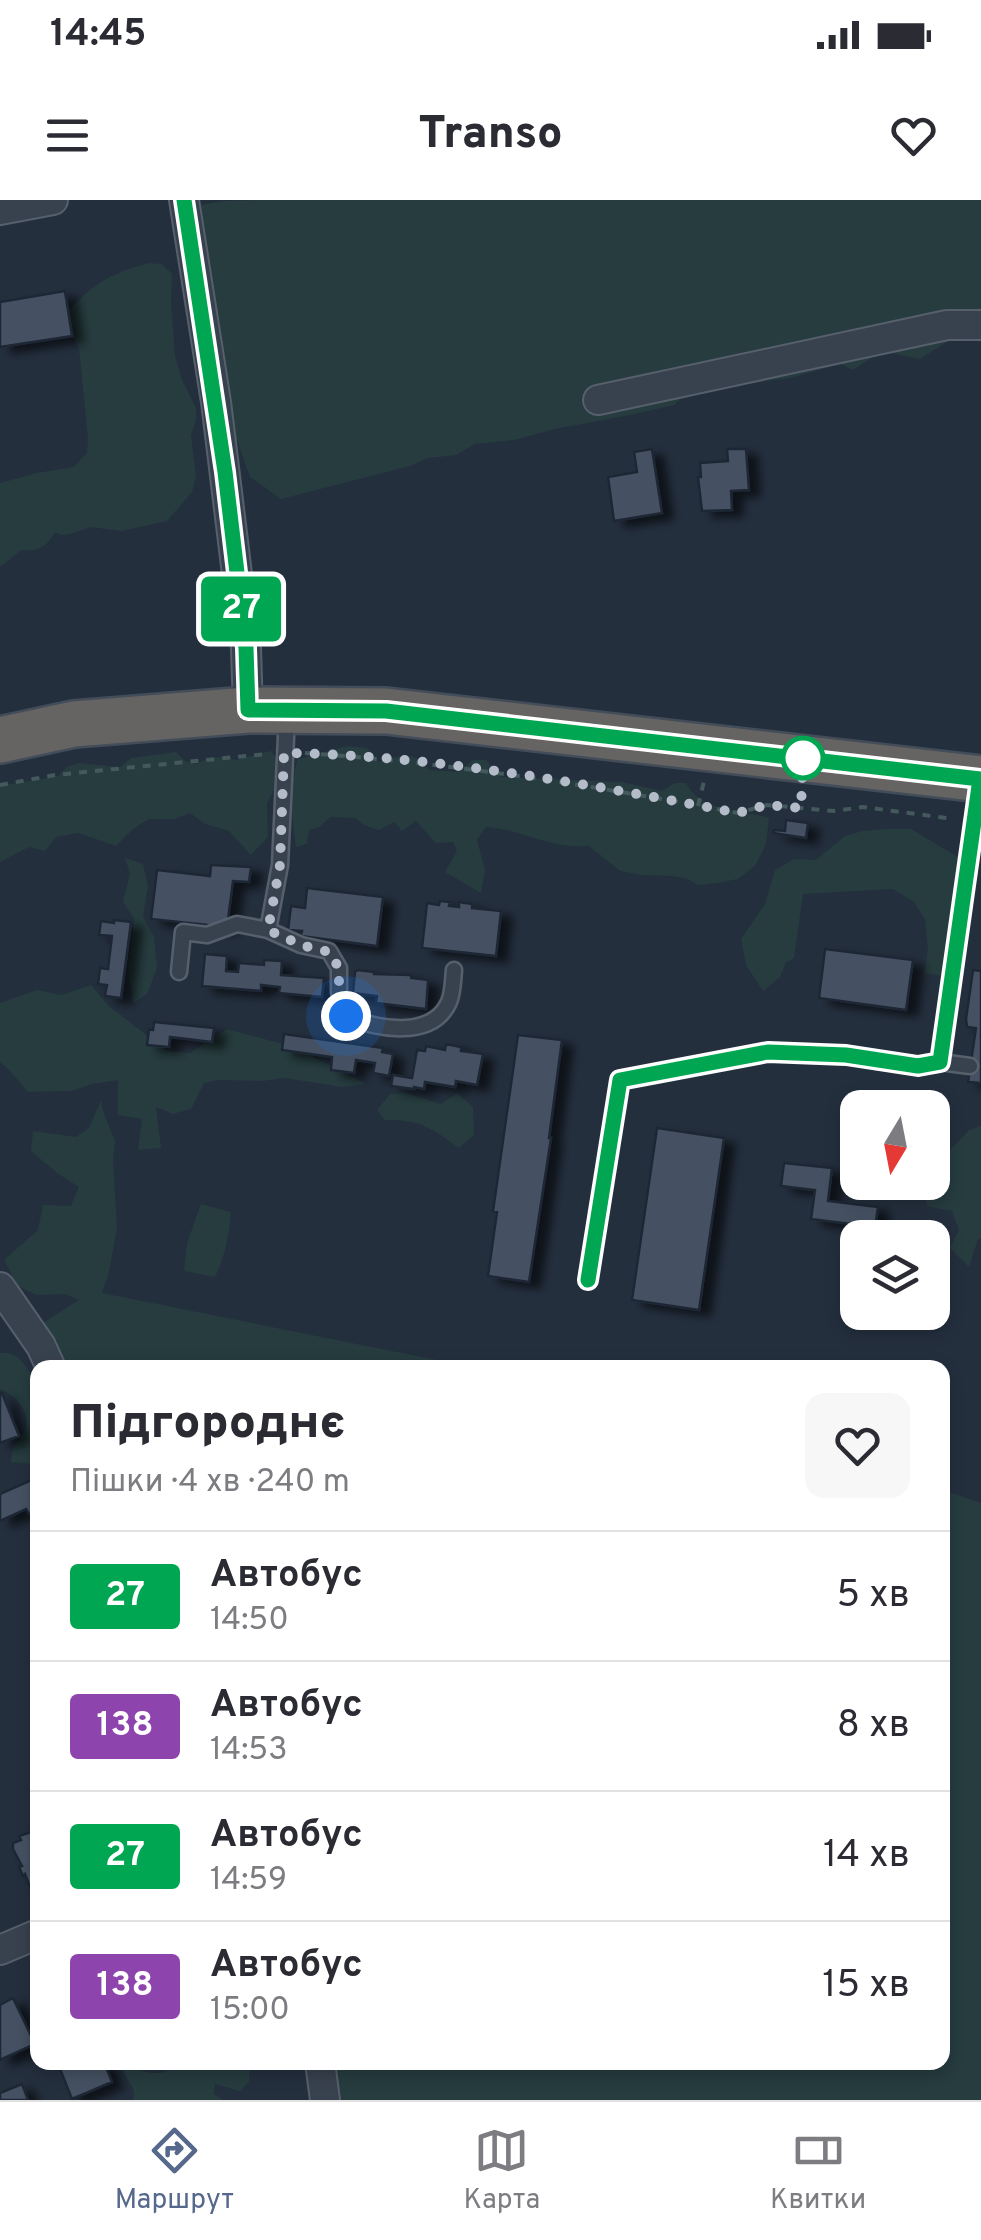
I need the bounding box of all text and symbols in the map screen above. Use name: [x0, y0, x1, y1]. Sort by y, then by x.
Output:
text: 14:45: [50, 11, 147, 60]
text: Transo: [418, 107, 563, 164]
icon: menu: [40, 108, 95, 163]
icon: heart: [886, 108, 941, 163]
line badge: 27: [196, 576, 286, 642]
text: 27: [221, 587, 261, 631]
unlabelled marker: [782, 737, 824, 779]
your location: [321, 991, 371, 1041]
north arrow: [840, 1090, 950, 1200]
map controls: [840, 1090, 950, 1330]
button: layers: [840, 1220, 950, 1330]
button: heart: [805, 1393, 910, 1498]
text: Підгороднє: [70, 1395, 346, 1455]
text: Пішки · 4 хв · 240 m: [70, 1463, 350, 1503]
text: Автобус: [210, 1552, 363, 1601]
text: 5 хв: [836, 1572, 910, 1621]
text: 27: [105, 1574, 145, 1618]
text: 14:50: [210, 1601, 289, 1641]
text: Автобус: [210, 1682, 363, 1731]
text: 8 хв: [837, 1702, 910, 1751]
text: 138: [97, 1704, 154, 1748]
text: 14:53: [210, 1731, 288, 1771]
text: Автобус: [210, 1812, 363, 1861]
text: 14 хв: [823, 1832, 910, 1881]
text: 27: [105, 1834, 145, 1878]
text: 14:59: [210, 1861, 287, 1901]
text: Автобус: [210, 1942, 363, 1991]
text: 15 хв: [822, 1962, 910, 2011]
text: 138: [97, 1964, 154, 2008]
text: 15:00: [210, 1991, 290, 2031]
tab: Маршрут: [115, 2123, 234, 2219]
tab: Карта: [464, 2123, 540, 2219]
tab: Квитки: [770, 2123, 866, 2219]

